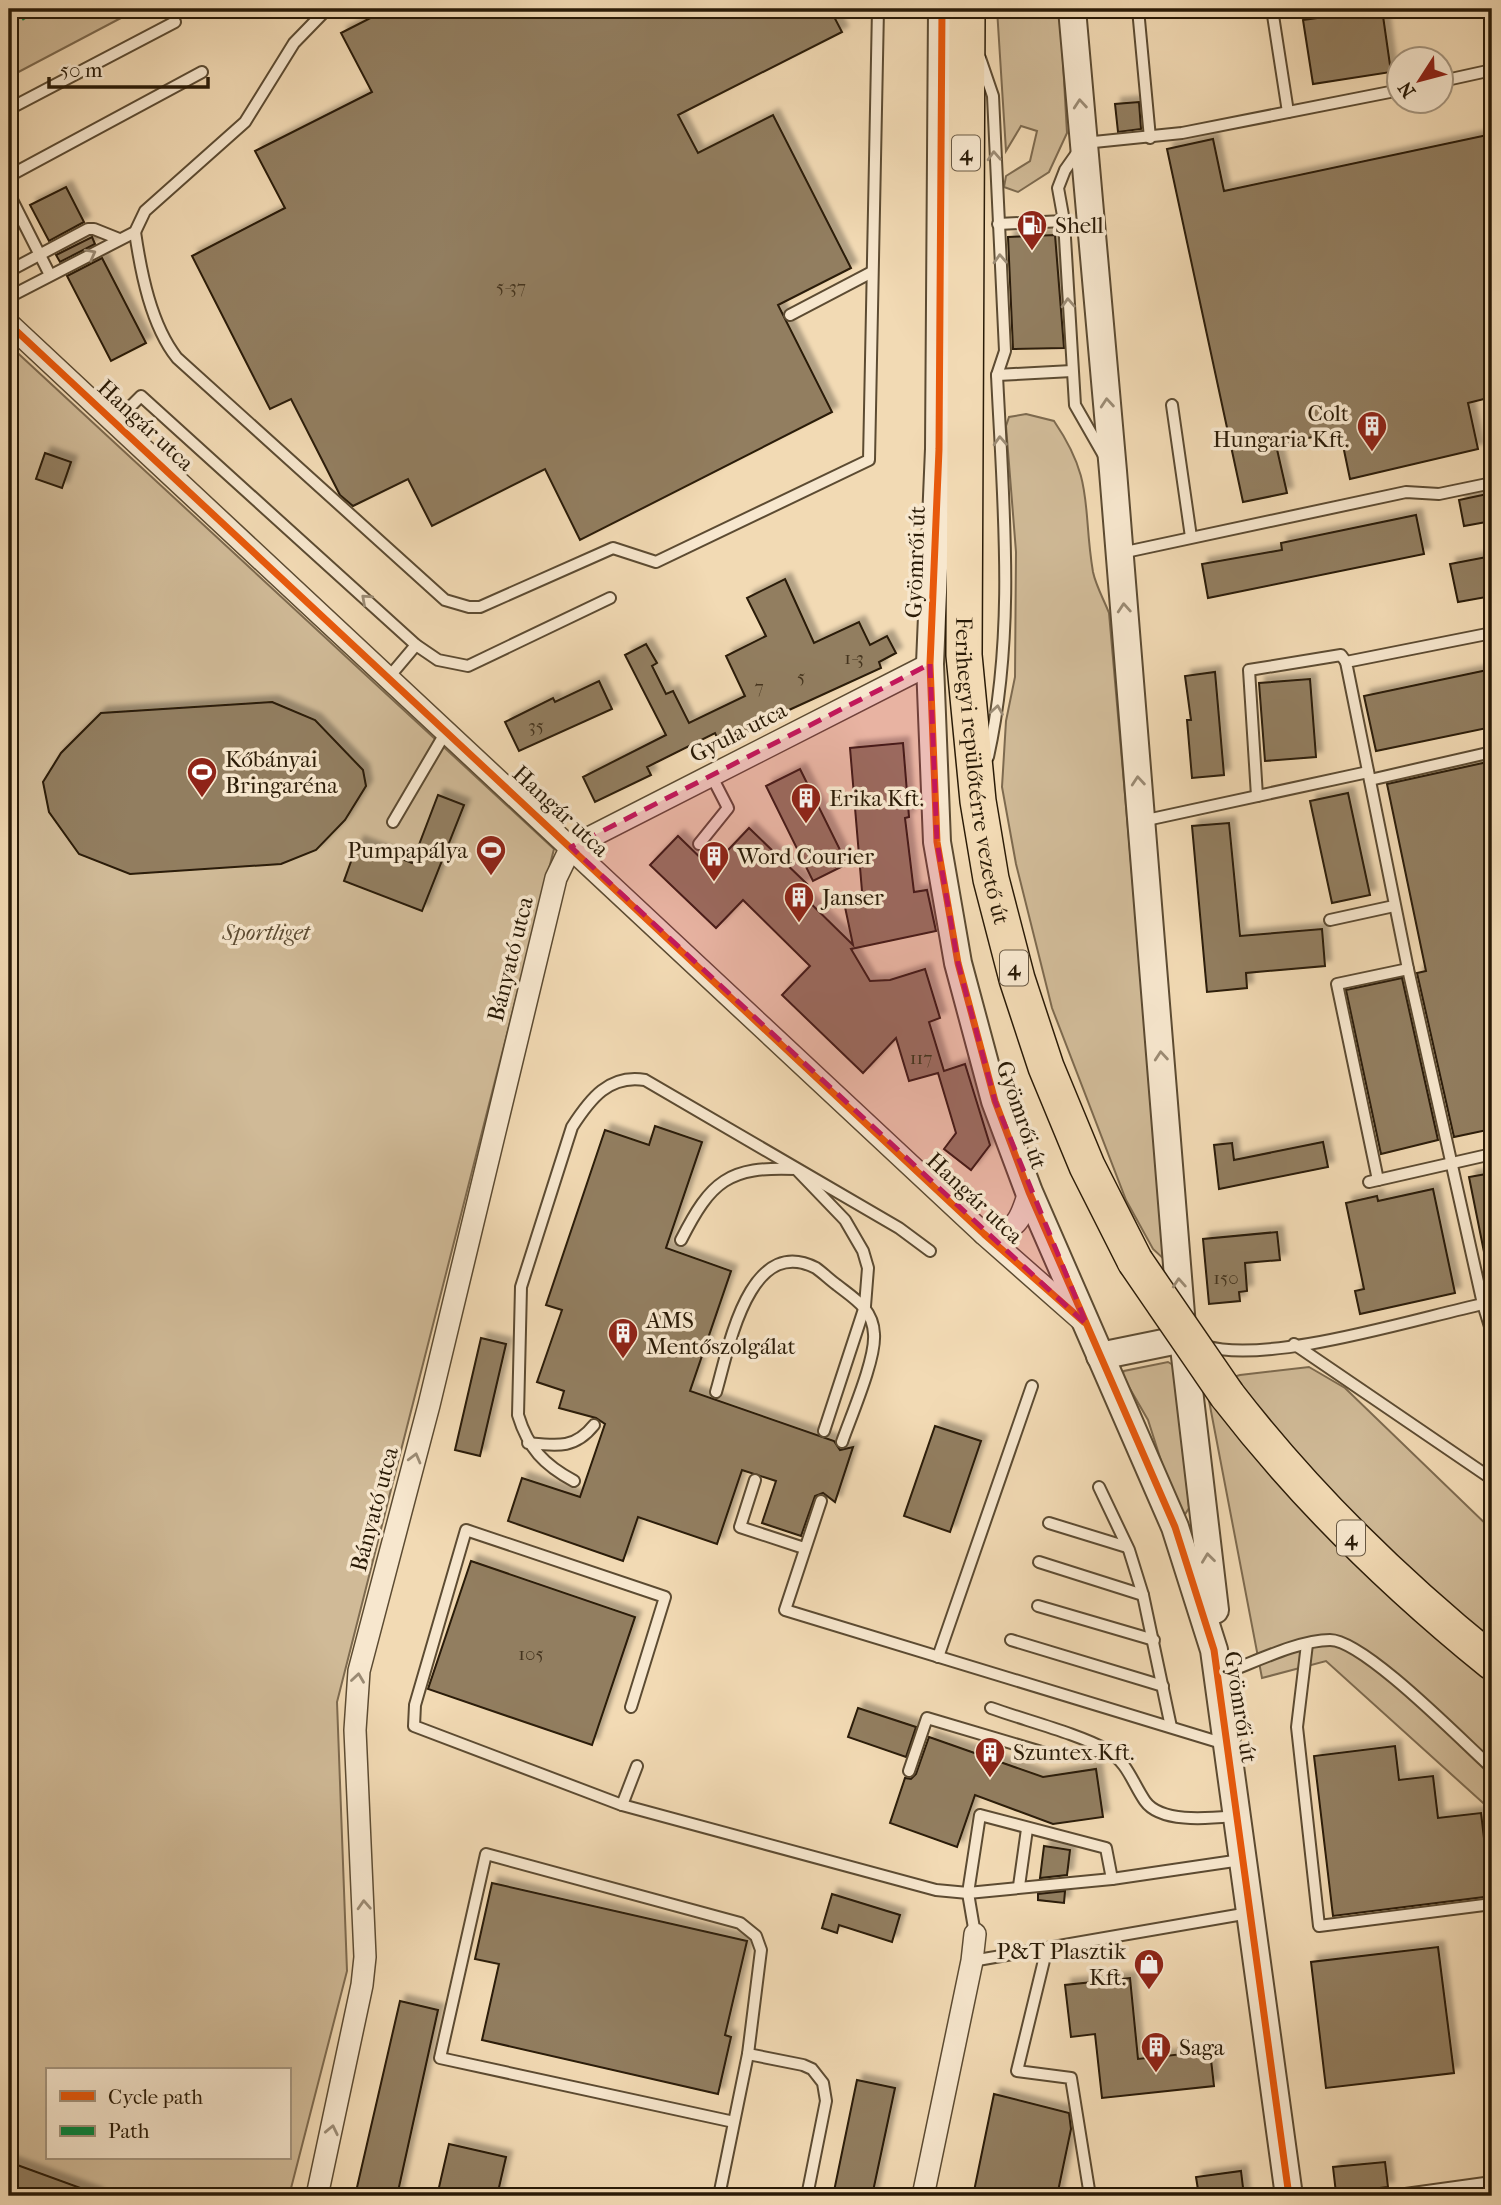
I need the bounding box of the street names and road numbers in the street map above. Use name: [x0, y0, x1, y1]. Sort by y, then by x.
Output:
road number: 4: [952, 136, 980, 170]
street label: Hangár utca: [92, 374, 200, 477]
street label: Gyömrői út: [900, 505, 931, 619]
street label: Ferihegyi repülőtérre vezető út: [950, 617, 1015, 927]
street label: Gyula utca: [685, 696, 792, 768]
street label: Hangár utca: [507, 760, 615, 863]
street label: Bányató utca: [482, 894, 539, 1024]
road number: 4: [1000, 950, 1028, 986]
street label: Gyömrői út: [990, 1058, 1053, 1173]
street label: Hangár utca: [921, 1147, 1029, 1250]
street label: Bányató utca: [345, 1444, 404, 1574]
road number: 4: [1337, 1520, 1365, 1556]
street label: Gyömrői út: [1218, 1649, 1263, 1765]

